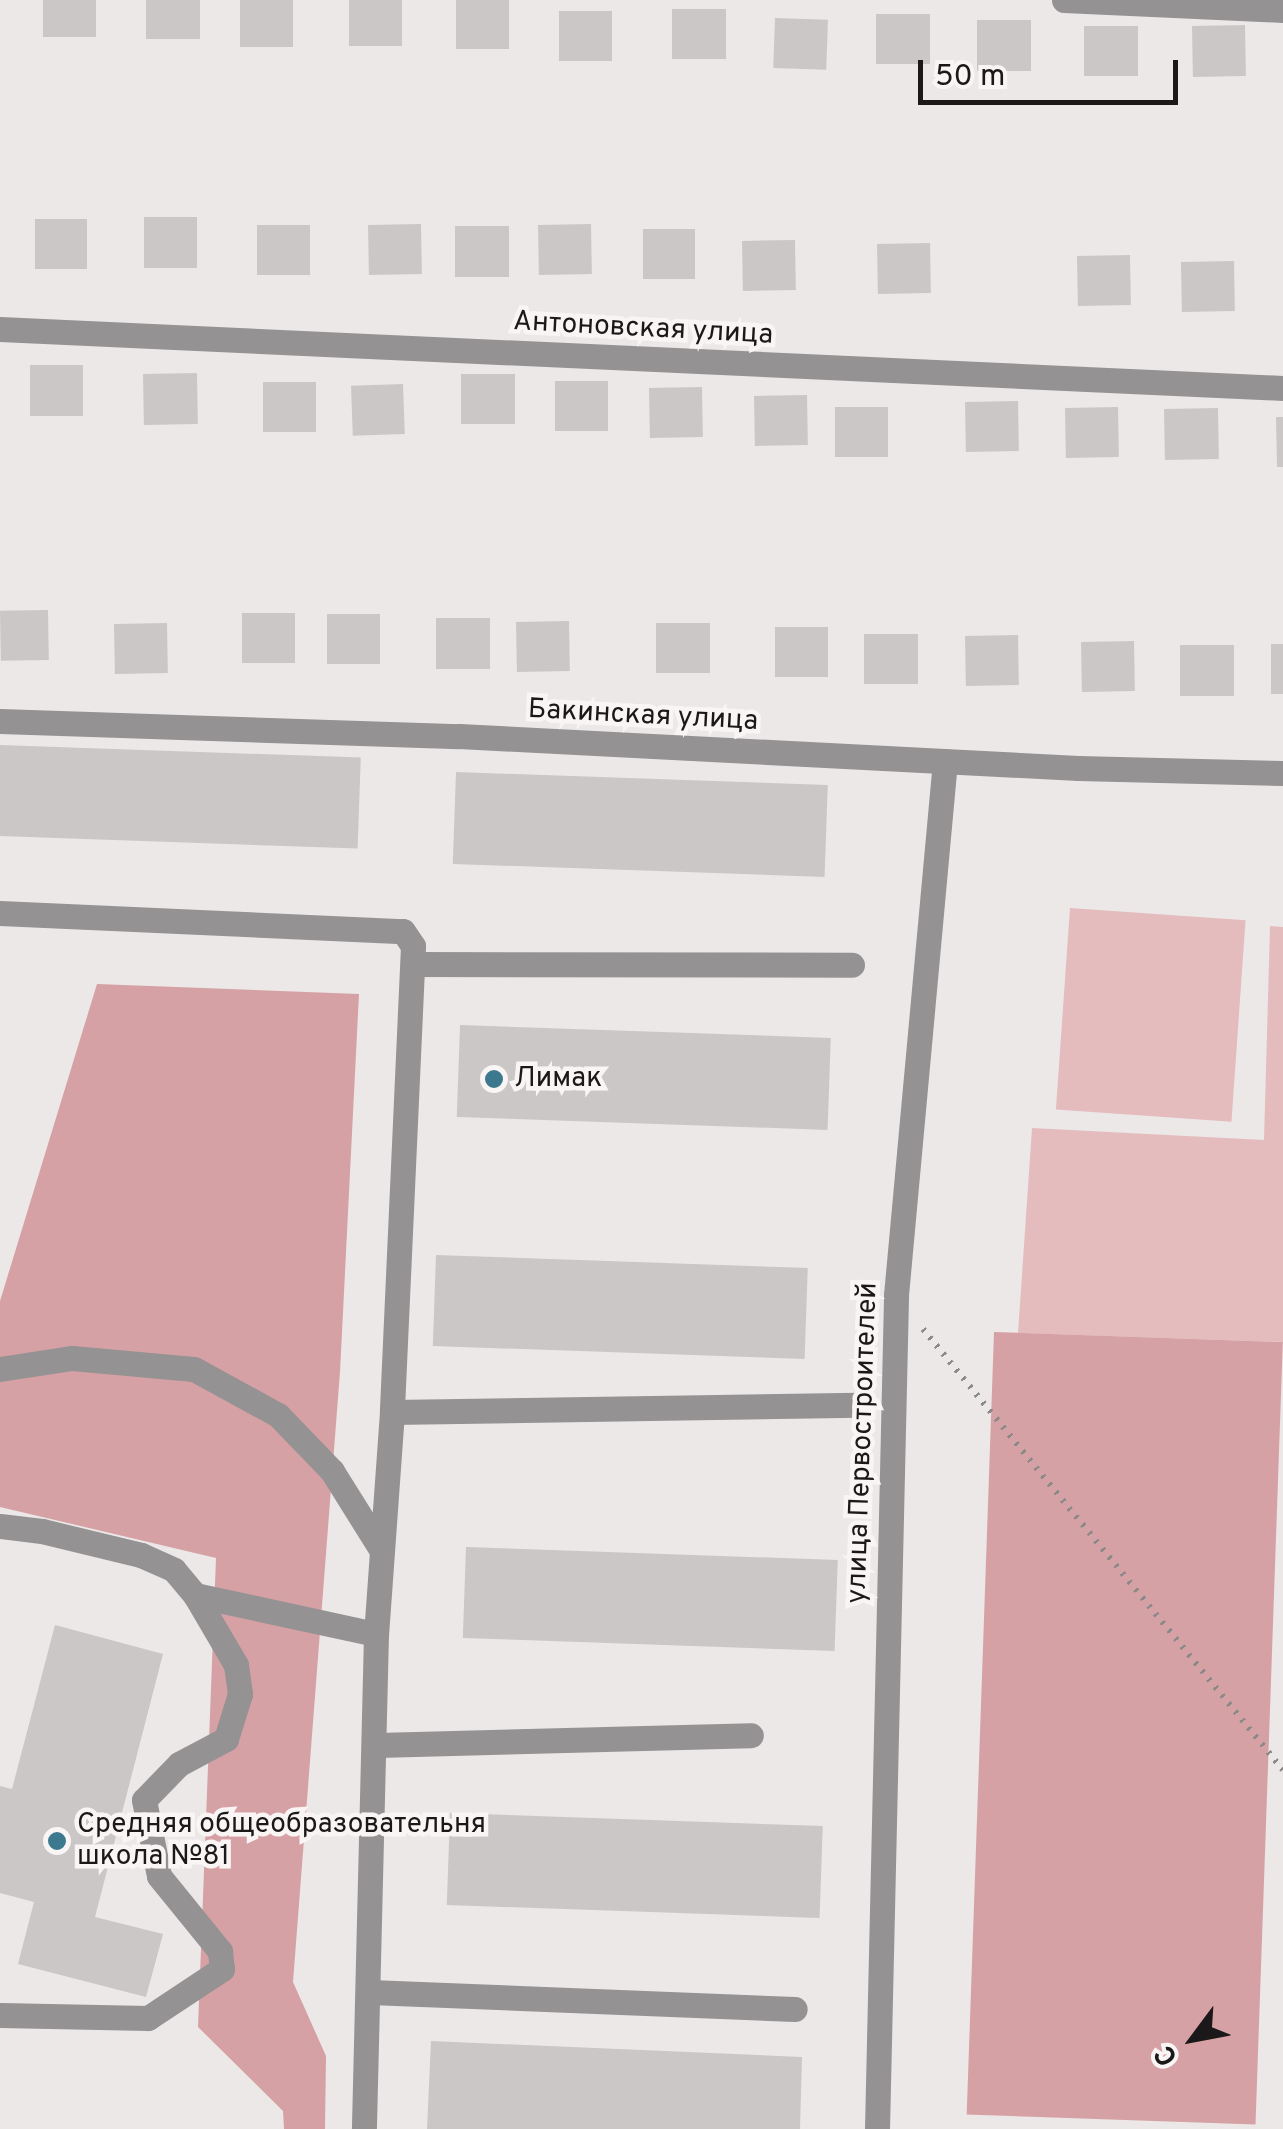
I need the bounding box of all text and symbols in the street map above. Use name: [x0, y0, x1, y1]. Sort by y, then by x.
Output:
scale bar: [923, 40, 1183, 102]
text: 50 m: [935, 59, 1005, 96]
street label: Антоновская улица: [512, 305, 774, 353]
street label: Бакинская улица: [527, 693, 759, 739]
place label: Лимак: [514, 1062, 602, 1096]
marker: Лимак: [483, 1068, 505, 1090]
street label: улица Первостроителей: [841, 1282, 885, 1604]
place label: Средняя общеобразовательня школа №81: [77, 1808, 486, 1874]
marker: Средняя общеобразовательня школа №81: [46, 1830, 68, 1852]
north arrow: [1143, 1989, 1243, 2089]
text: С: [1148, 2038, 1188, 2072]

